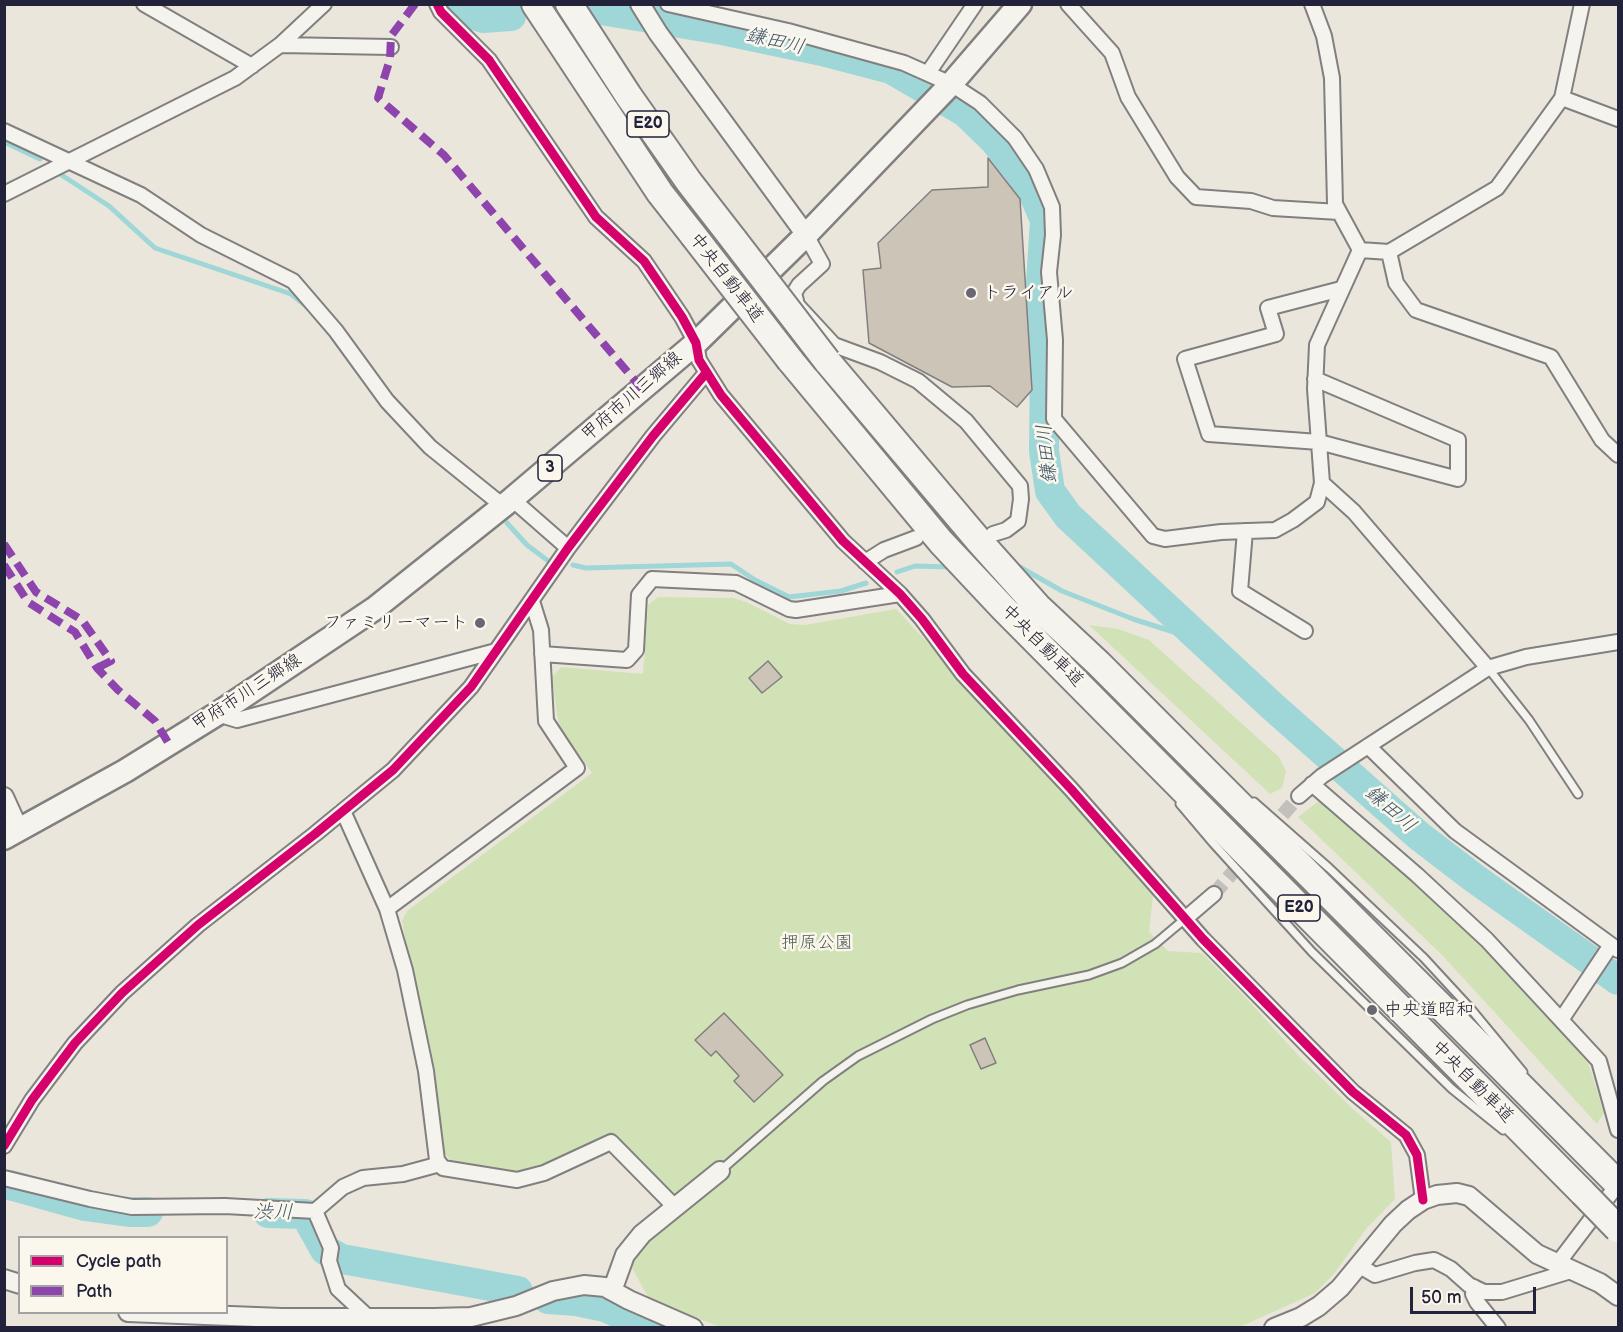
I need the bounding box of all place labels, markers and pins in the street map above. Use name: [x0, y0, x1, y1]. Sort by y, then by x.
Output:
place label: トライアル: [983, 282, 1073, 304]
marker: トライアル: [964, 286, 978, 300]
place label: ファミリーマート: [324, 612, 468, 634]
marker: ファミリーマート: [473, 616, 487, 630]
place label: 中央道昭和: [1384, 999, 1474, 1021]
marker: 中央道昭和: [1365, 1003, 1379, 1017]

